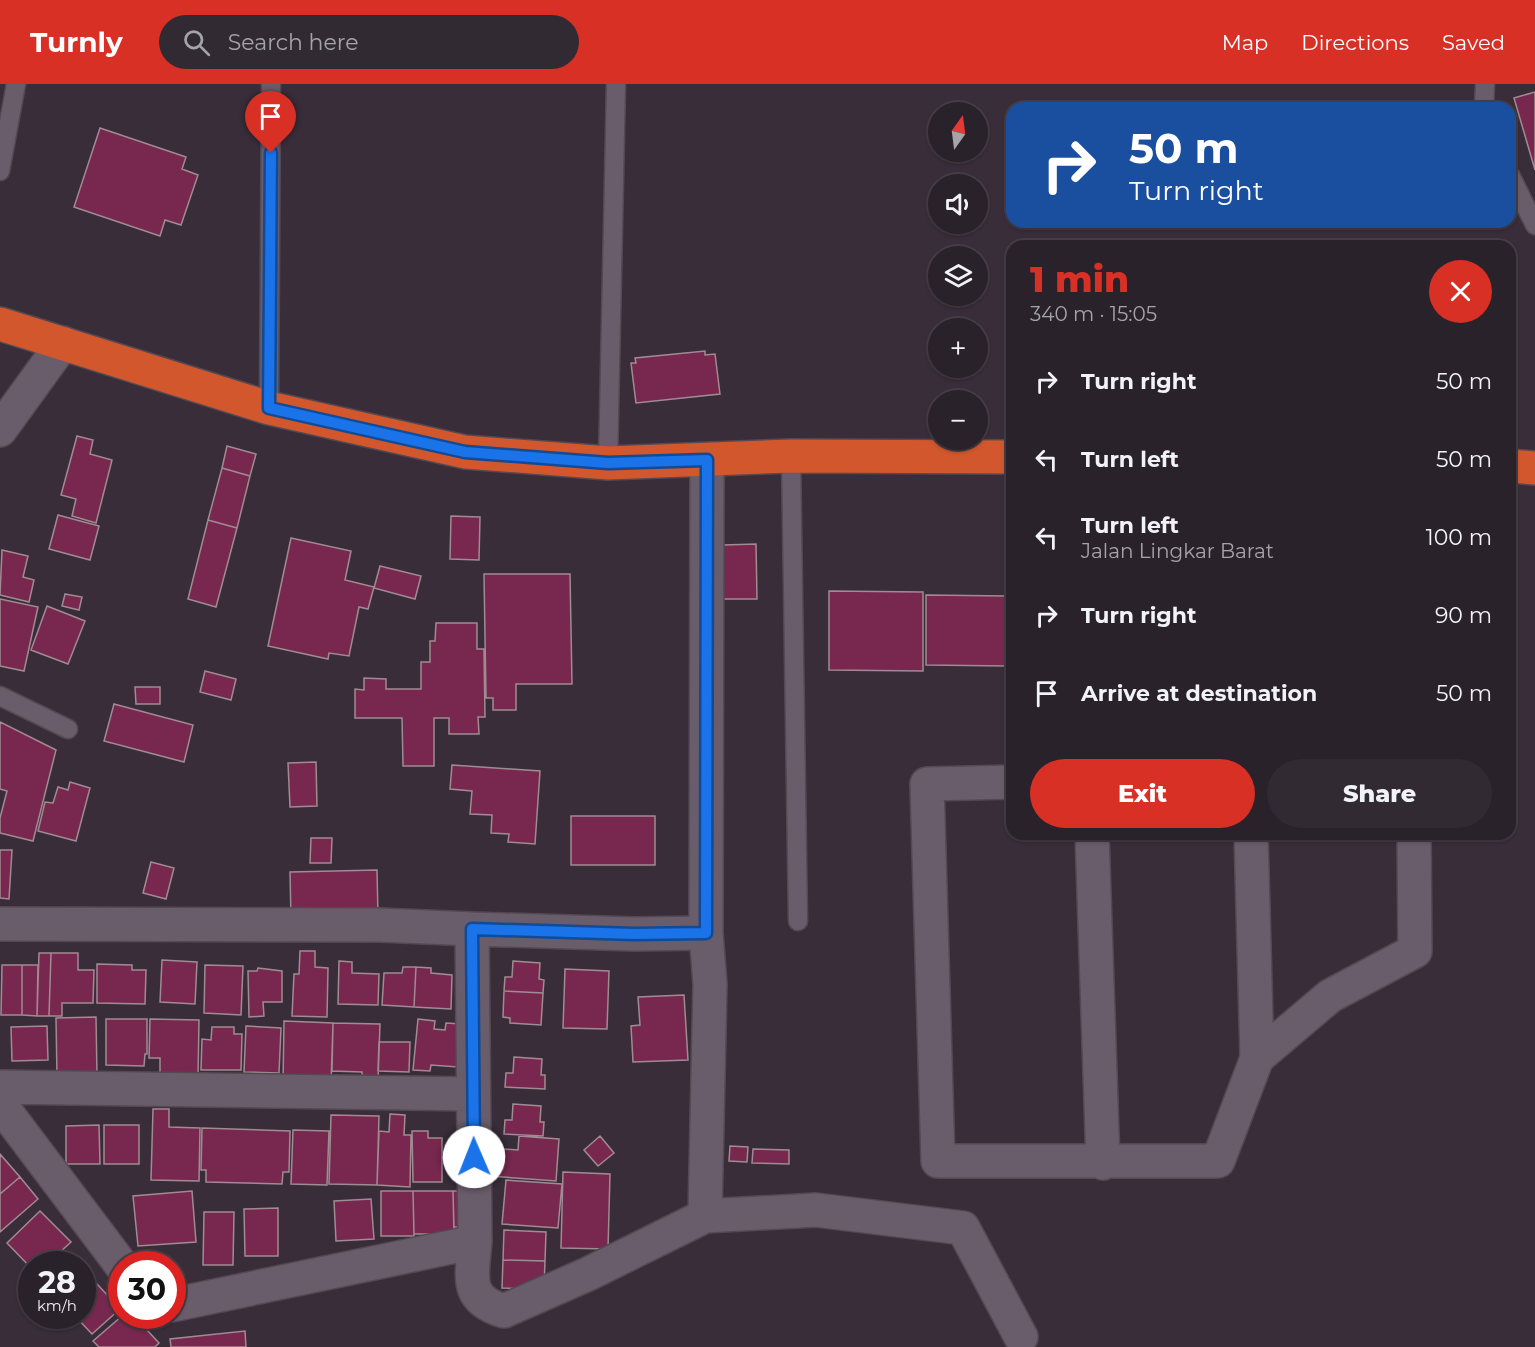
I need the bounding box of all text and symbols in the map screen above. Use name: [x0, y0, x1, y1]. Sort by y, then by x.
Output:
search box: [159, 15, 579, 69]
text: Turnly: [30, 25, 123, 59]
icon: search: [180, 26, 213, 59]
text: Search here: [228, 29, 359, 56]
text: Map: [1222, 30, 1268, 55]
text: Directions: [1301, 30, 1409, 55]
text: Saved: [1442, 30, 1505, 55]
pin: [245, 91, 296, 153]
icon: arrive: [254, 100, 287, 133]
north arrow: [928, 102, 988, 162]
map controls: [928, 102, 988, 450]
text: 50 m: [1129, 122, 1238, 174]
icon: right: [1030, 126, 1108, 204]
button: sound: [928, 174, 988, 234]
text: Turn right: [1129, 174, 1264, 207]
button: layers: [928, 246, 988, 306]
text: 1 min: [1030, 257, 1129, 301]
button: close: [1429, 260, 1492, 323]
text: 340 m · 15:05: [1030, 302, 1157, 326]
button: +: [928, 318, 988, 378]
icon: right: [1030, 365, 1063, 398]
text: Turn right: [1081, 368, 1196, 395]
text: 50 m: [1436, 368, 1492, 395]
button: −: [928, 390, 988, 450]
icon: left: [1030, 443, 1063, 476]
text: Turn left: [1081, 446, 1179, 473]
text: 50 m: [1436, 446, 1492, 473]
text: Turn left: [1081, 512, 1179, 539]
icon: left: [1030, 521, 1063, 554]
text: 100 m: [1426, 524, 1492, 551]
text: Jalan Lingkar Barat: [1081, 539, 1274, 563]
icon: right: [1030, 599, 1063, 632]
text: Turn right: [1081, 602, 1196, 629]
text: 90 m: [1435, 602, 1492, 629]
icon: arrive: [1030, 677, 1063, 710]
text: Arrive at destination: [1081, 680, 1317, 707]
text: 50 m: [1436, 680, 1492, 707]
button: Exit: [1030, 759, 1255, 828]
button: Share: [1267, 759, 1492, 828]
position arrow: [442, 1125, 506, 1189]
speed limit sign: 30: [108, 1251, 186, 1329]
text: 28: [38, 1264, 76, 1301]
text: km/h: [37, 1296, 77, 1315]

